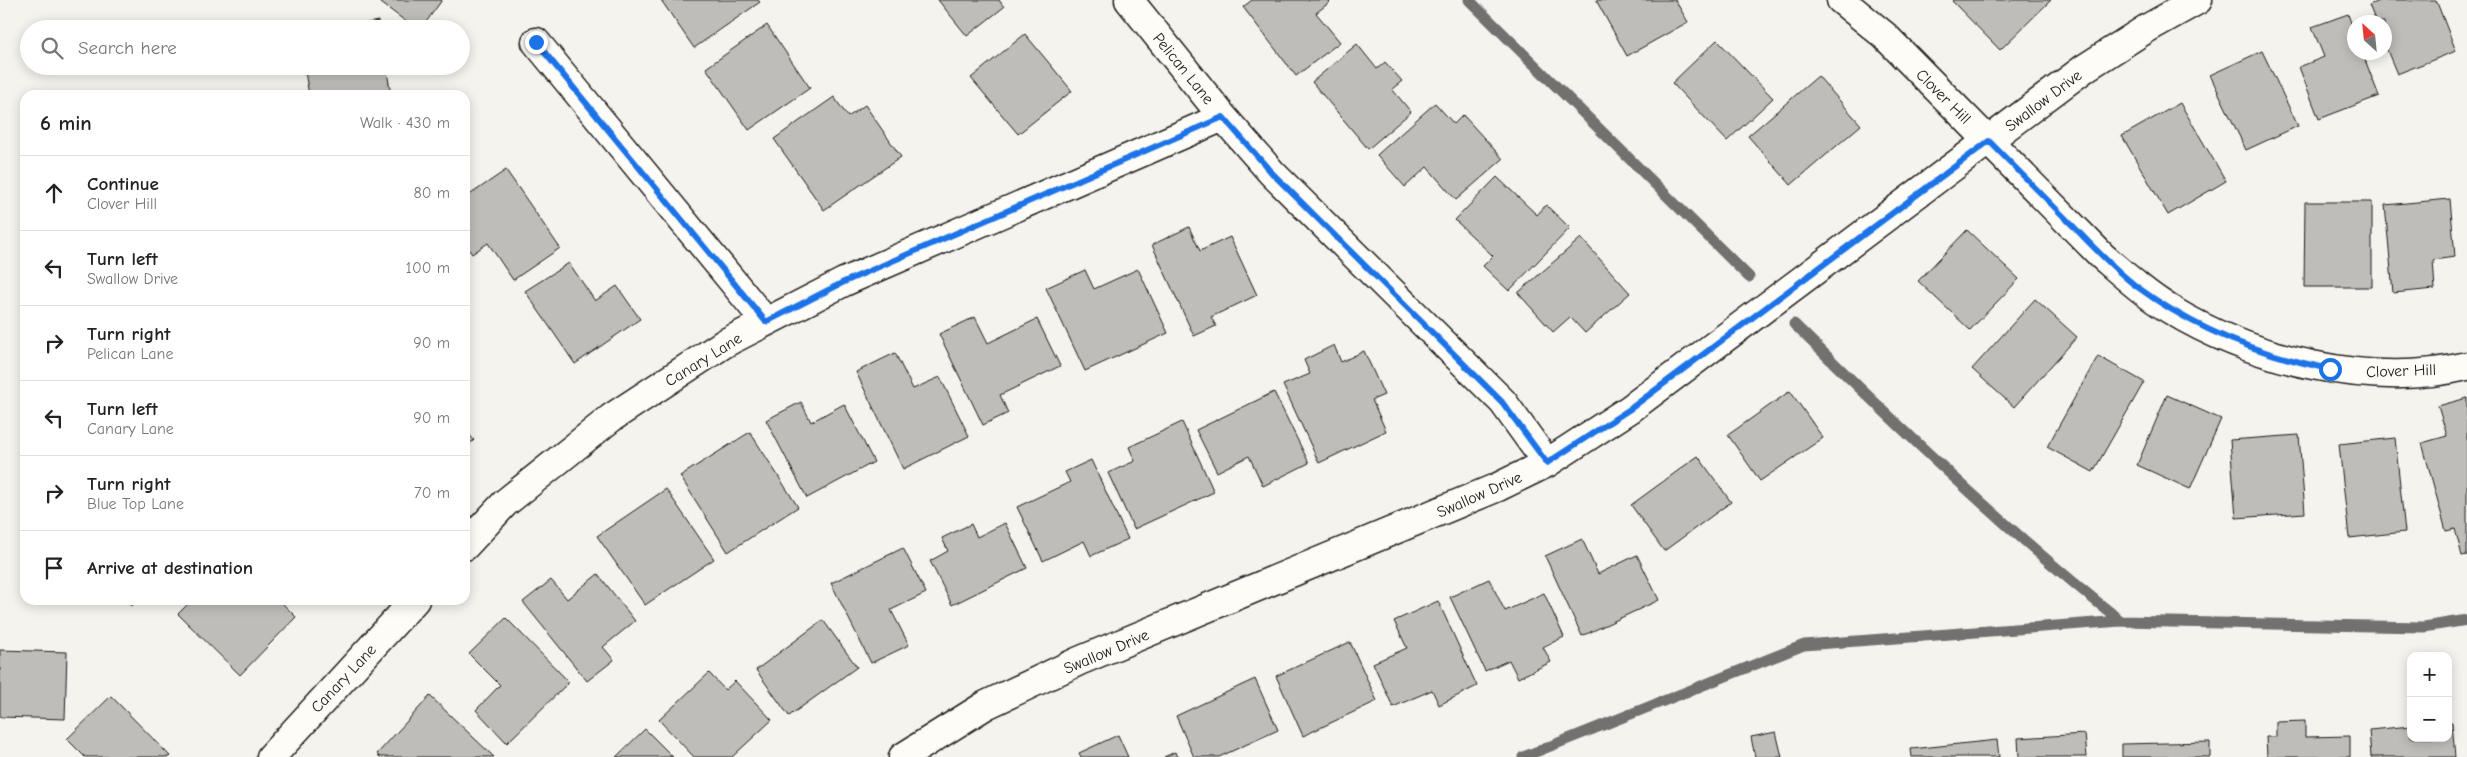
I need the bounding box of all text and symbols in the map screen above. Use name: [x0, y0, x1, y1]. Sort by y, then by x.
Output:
north arrow: [2347, 15, 2392, 60]
search box: [20, 20, 470, 75]
street label: Pelican Lane: [1149, 29, 1217, 108]
route end: [525, 31, 548, 54]
icon: search: [38, 34, 66, 62]
text: Search here: [78, 37, 177, 59]
street label: Clover Hill: [1912, 66, 1974, 128]
street label: Swallow Drive: [2002, 66, 2085, 135]
text: 6 min: [40, 111, 92, 135]
text: Walk · 430 m: [360, 114, 450, 132]
text: Continue: [87, 173, 159, 195]
icon: ahead: [40, 179, 68, 207]
text: 80 m: [413, 184, 450, 202]
text: Clover Hill: [87, 195, 157, 213]
text: Turn left: [87, 248, 158, 270]
icon: left: [40, 254, 68, 282]
text: 100 m: [406, 259, 450, 277]
text: Swallow Drive: [87, 270, 178, 288]
text: Turn right: [87, 323, 171, 345]
icon: right: [40, 329, 68, 357]
street label: Canary Lane: [662, 329, 745, 391]
text: 90 m: [413, 334, 450, 352]
text: Pelican Lane: [87, 345, 173, 363]
route start: [2319, 358, 2342, 381]
street label: Clover Hill: [2366, 361, 2436, 381]
text: Turn left: [87, 398, 158, 420]
icon: left: [40, 404, 68, 432]
text: 90 m: [413, 409, 450, 427]
text: Canary Lane: [87, 420, 174, 438]
street label: Swallow Drive: [1434, 468, 1525, 522]
text: Turn right: [87, 473, 171, 495]
icon: right: [40, 479, 68, 507]
text: 70 m: [414, 484, 450, 502]
text: Blue Top Lane: [87, 495, 184, 513]
icon: arrive: [40, 554, 68, 582]
text: Arrive at destination: [87, 557, 253, 579]
street label: Swallow Drive: [1061, 626, 1152, 678]
street label: Canary Lane: [308, 641, 380, 717]
map controls: [2407, 652, 2452, 742]
button: +: [2407, 652, 2452, 697]
button: −: [2407, 697, 2452, 742]

